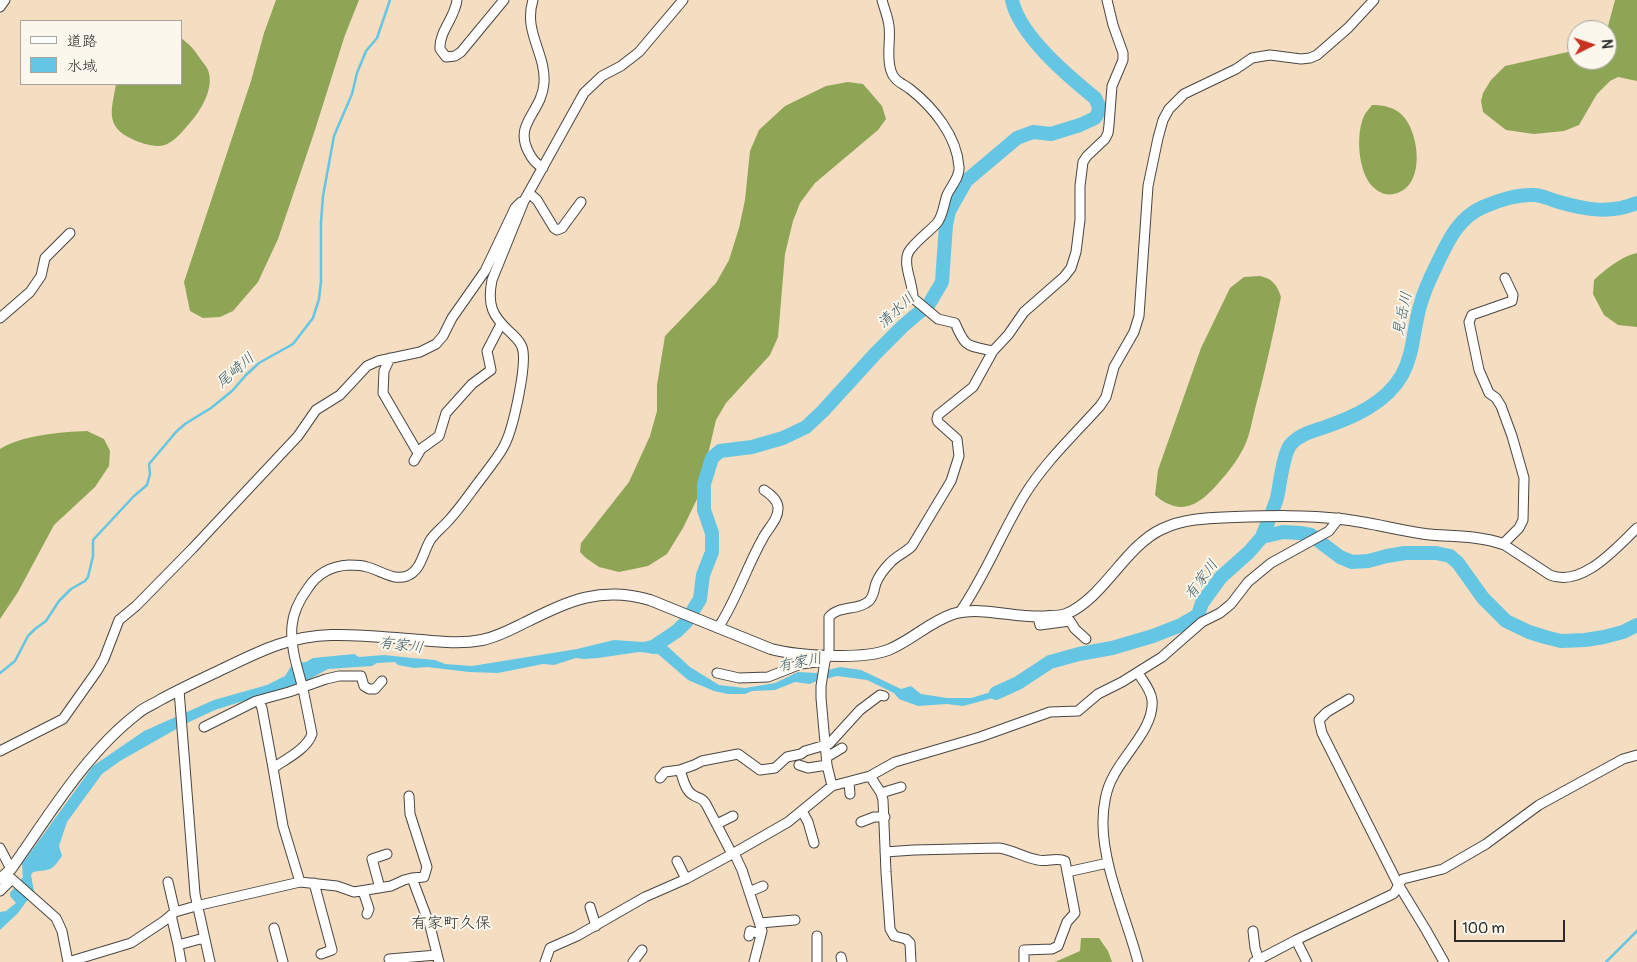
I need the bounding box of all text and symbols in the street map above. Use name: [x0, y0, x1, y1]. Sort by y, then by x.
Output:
legend: [20, 20, 182, 85]
north arrow: [1567, 20, 1617, 70]
text: 道路: [67, 32, 97, 51]
text: N: [1598, 39, 1615, 49]
text: 水域: [67, 57, 97, 76]
water label: 清水川: [874, 289, 920, 333]
water label: 見岳川: [1390, 290, 1416, 338]
water label: 尾崎川: [213, 349, 259, 393]
water label: 有家川: [1181, 557, 1223, 603]
water label: 有家川: [378, 634, 424, 658]
water label: 有家川: [776, 650, 824, 676]
scale bar: [1457, 910, 1568, 942]
district label: 有家町久保: [411, 914, 491, 934]
text: 100 m: [1462, 919, 1505, 938]

